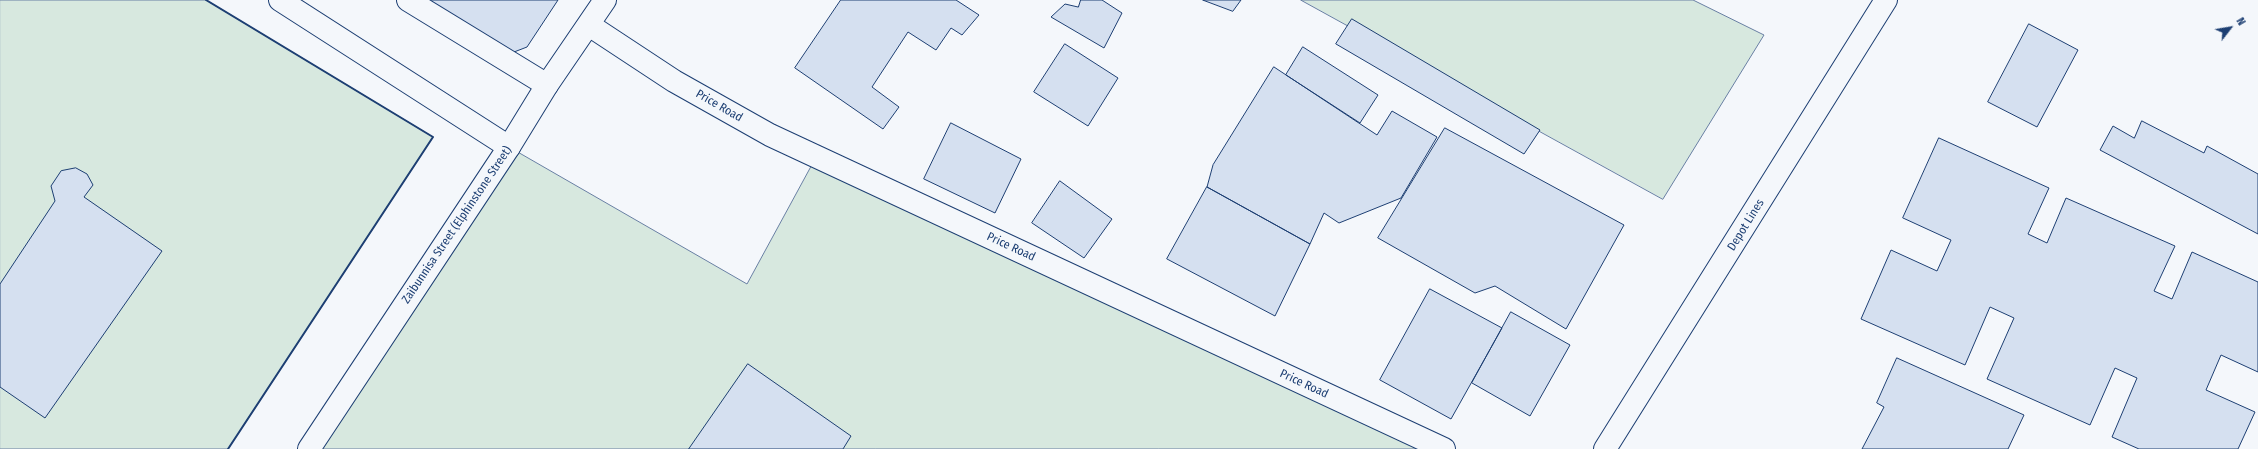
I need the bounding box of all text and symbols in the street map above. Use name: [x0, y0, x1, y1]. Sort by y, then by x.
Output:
north arrow: [2210, 8, 2250, 48]
text: N: [2233, 15, 2248, 28]
street label: Price Road: [693, 87, 745, 125]
street label: Zaibunnisa Street (Elphinstone Street): [399, 144, 515, 306]
street label: Depot Lines: [1725, 197, 1767, 253]
street label: Price Road: [984, 230, 1038, 264]
street label: Price Road: [1277, 367, 1331, 401]

